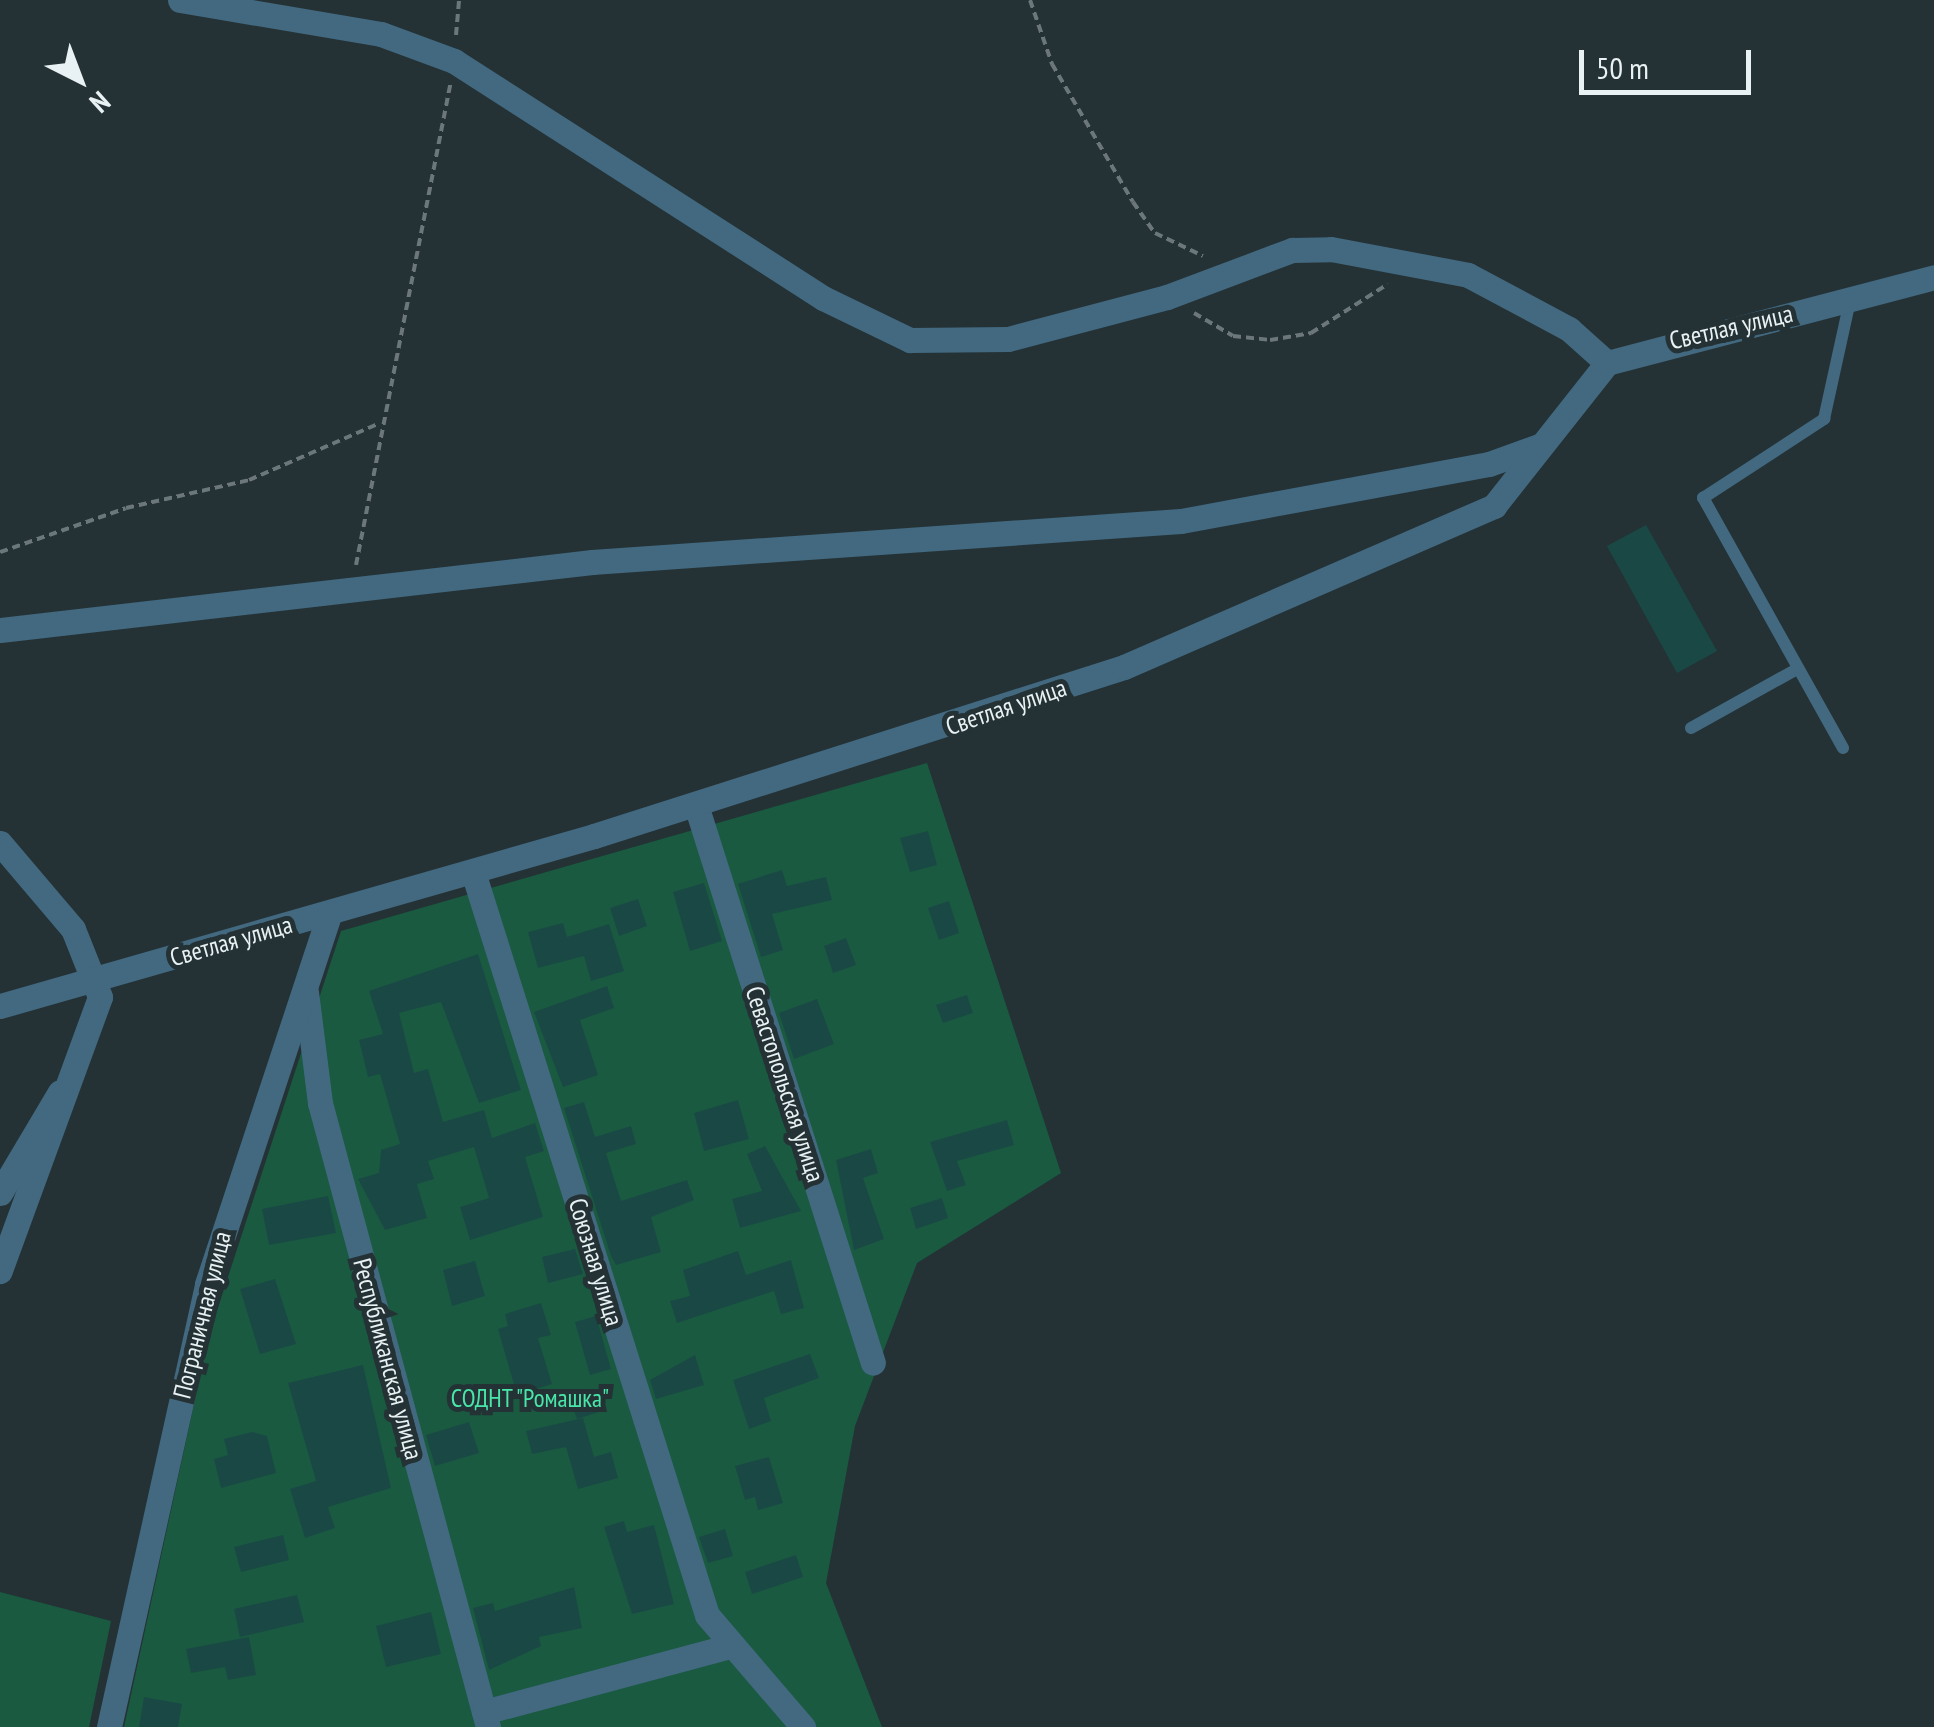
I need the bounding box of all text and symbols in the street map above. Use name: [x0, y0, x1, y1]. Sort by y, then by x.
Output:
north arrow: [30, 30, 130, 130]
scale bar: [1584, 30, 1756, 92]
text: 50 m: [1596, 48, 1649, 87]
text: N: [82, 84, 118, 121]
street label: Светлая улица: [1666, 298, 1796, 356]
street label: Светлая улица: [942, 672, 1070, 742]
street label: Светлая улица: [166, 909, 296, 973]
street label: Севастопольская улица: [739, 982, 831, 1186]
street label: Союзная улица: [562, 1195, 630, 1329]
street label: Пограничная улица: [167, 1228, 237, 1402]
street label: Республиканская улица: [347, 1255, 429, 1463]
park label: СОДНТ "Ромашка": [450, 1383, 610, 1413]

